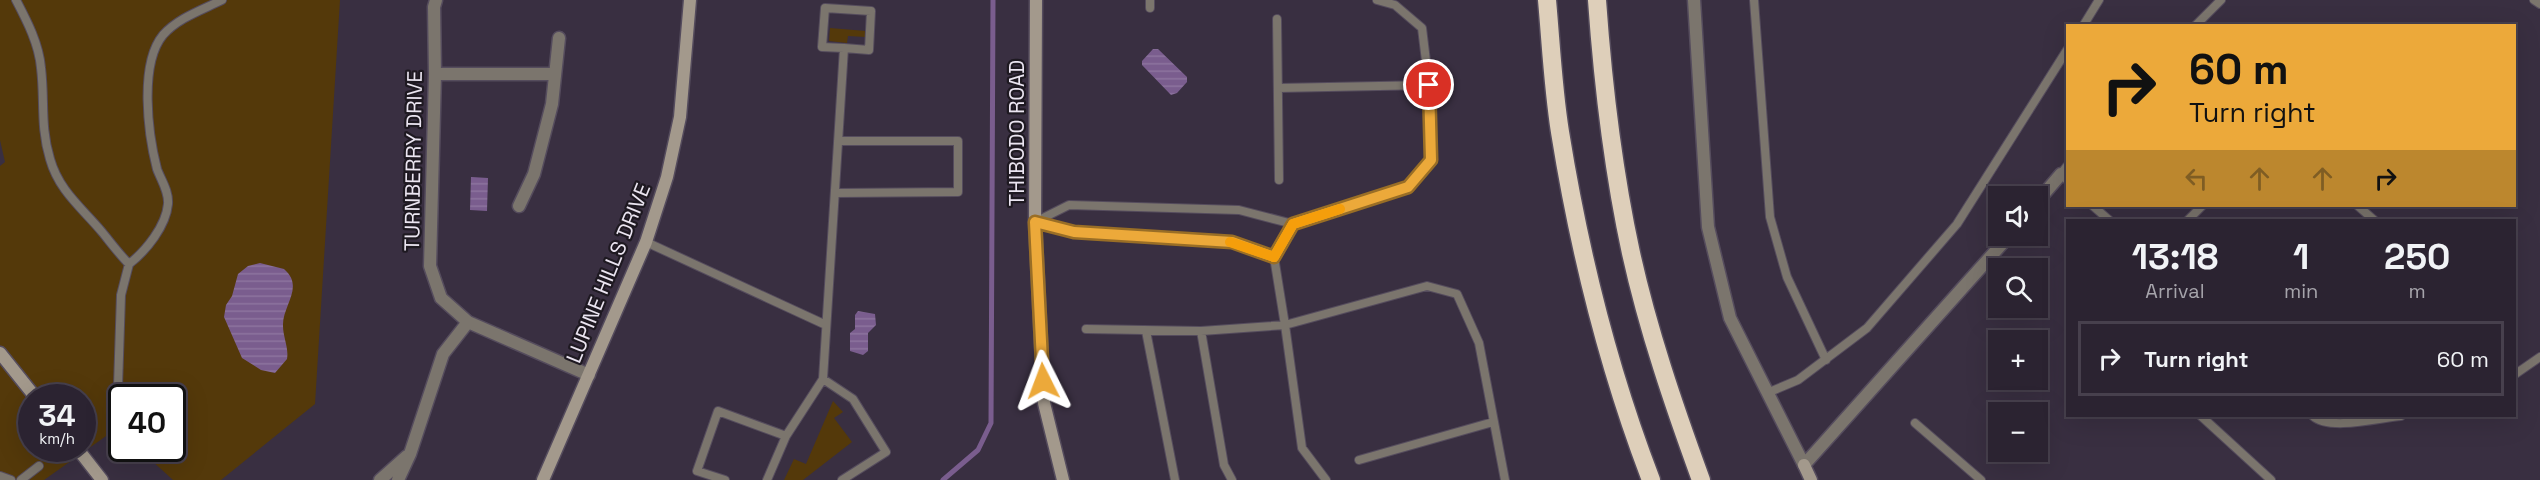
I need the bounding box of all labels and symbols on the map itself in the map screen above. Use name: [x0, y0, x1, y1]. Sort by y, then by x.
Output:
pin: [1403, 59, 1454, 110]
street label: THIBODO ROAD: [1003, 60, 1030, 206]
street label: TURNBERRY DRIVE: [398, 71, 428, 251]
street label: LUPINE HILLS DRIVE: [560, 179, 656, 367]
position arrow: [1011, 349, 1075, 413]
speed limit sign: 40: [108, 384, 186, 462]

